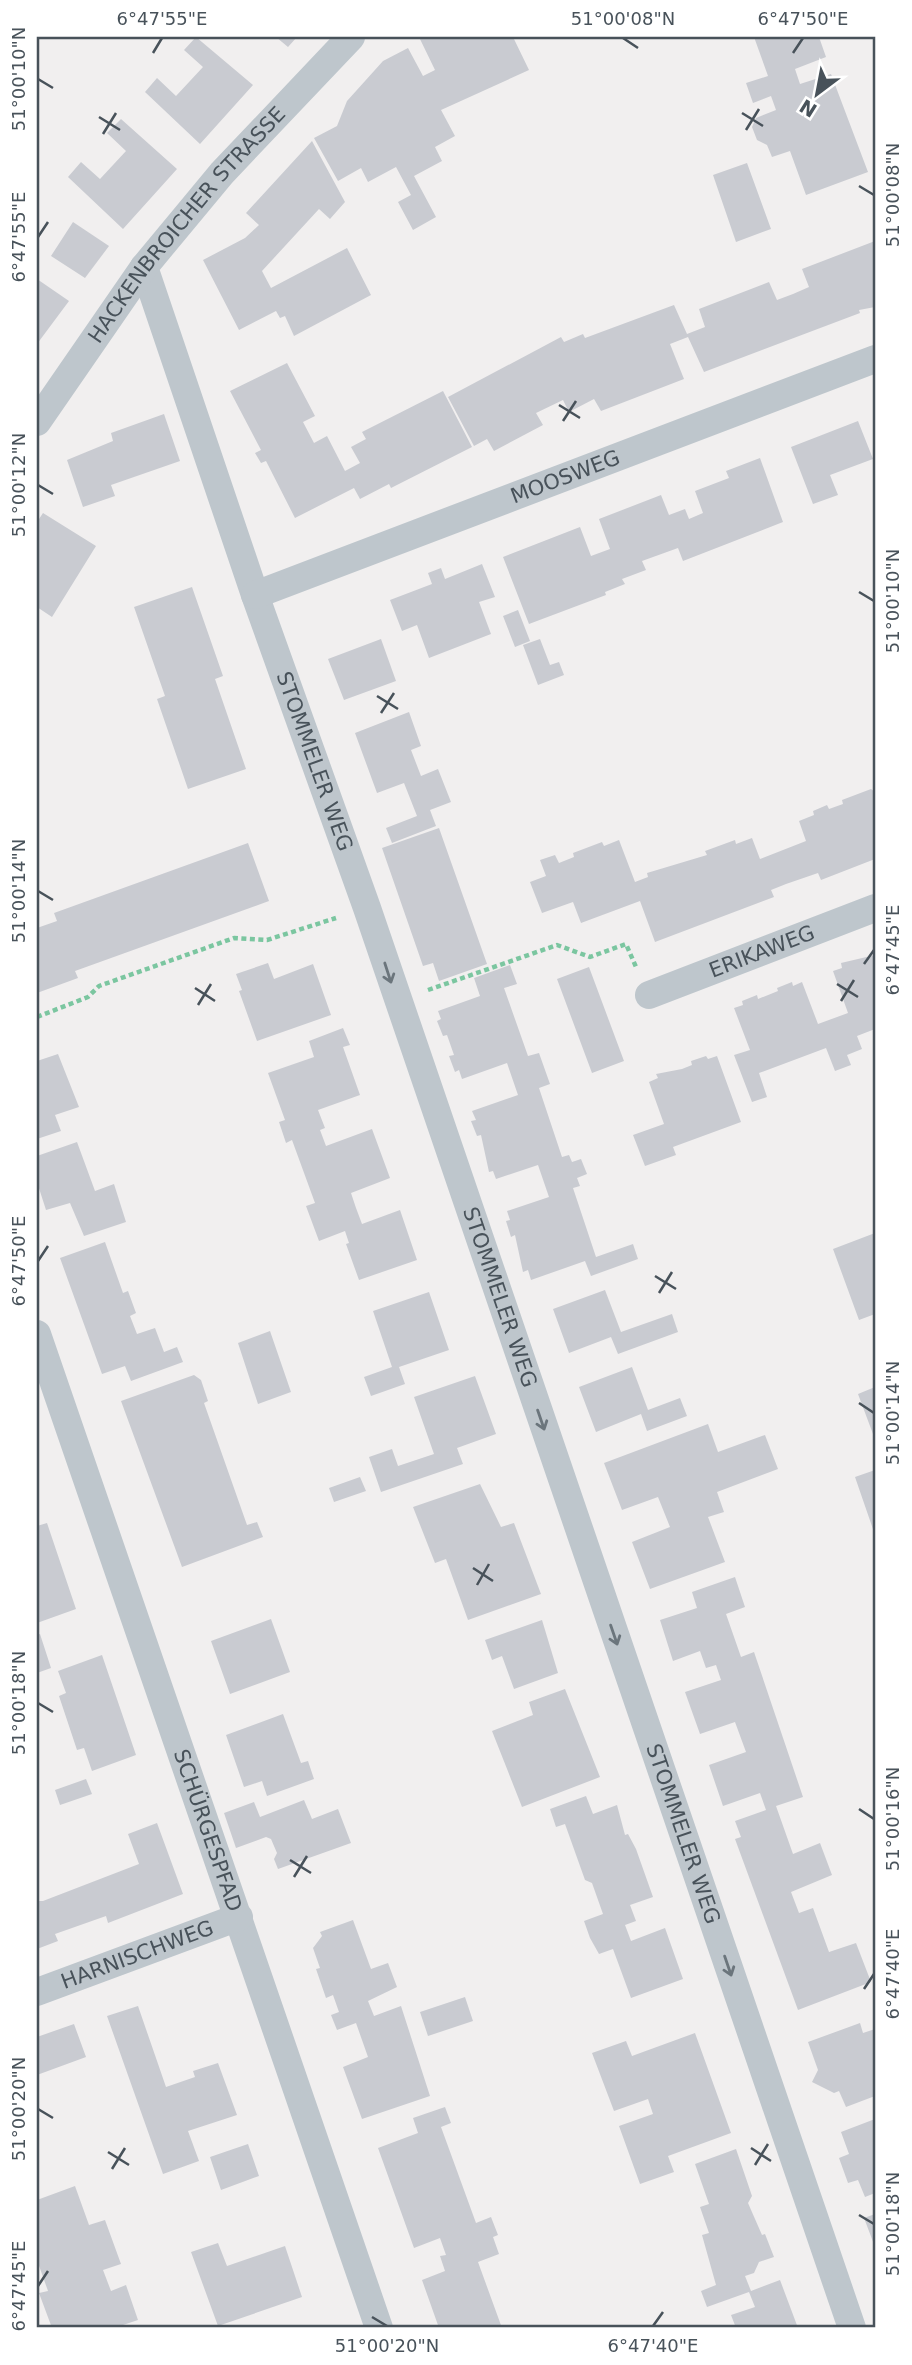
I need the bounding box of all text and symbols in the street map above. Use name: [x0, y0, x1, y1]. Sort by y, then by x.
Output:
text: 6°47'55"E: [117, 8, 207, 29]
text: 51°00'08"N: [571, 8, 675, 29]
text: 6°47'50"E: [758, 8, 848, 29]
text: 51°00'10"N: [8, 27, 29, 131]
north arrow: [782, 60, 852, 130]
text: N: [795, 95, 821, 122]
street label: HACKENBROICHER STRASSE: [83, 102, 290, 347]
text: 51°00'08"N: [882, 143, 903, 247]
text: 6°47'55"E: [8, 192, 29, 282]
text: 51°00'12"N: [8, 433, 29, 537]
street label: MOOSWEG: [507, 445, 623, 509]
text: 51°00'10"N: [882, 549, 903, 653]
street label: STOMMELER WEG: [271, 668, 358, 854]
text: 51°00'14"N: [8, 839, 29, 943]
text: 6°47'45"E: [882, 905, 903, 995]
street label: ERIKAWEG: [706, 920, 818, 983]
one-way arrow: [383, 961, 395, 983]
street label: STOMMELER WEG: [458, 1204, 542, 1390]
text: 6°47'50"E: [8, 1216, 29, 1306]
text: 51°00'14"N: [882, 1361, 903, 1465]
one-way arrow: [536, 1408, 548, 1430]
one-way arrow: [608, 1624, 621, 1646]
text: 51°00'18"N: [8, 1651, 29, 1755]
street label: STOMMELER WEG: [641, 1741, 725, 1927]
street label: SCHÜRGESPFAD: [169, 1746, 247, 1915]
text: 51°00'16"N: [882, 1767, 903, 1871]
street label: HARNISCHWEG: [58, 1916, 217, 1994]
text: 6°47'40"E: [882, 1929, 903, 2019]
one-way arrow: [722, 1955, 735, 1977]
text: 51°00'20"N: [8, 2057, 29, 2161]
text: 51°00'18"N: [882, 2172, 903, 2276]
text: 6°47'45"E: [8, 2241, 29, 2331]
text: 51°00'20"N: [335, 2335, 439, 2356]
text: 6°47'40"E: [608, 2335, 698, 2356]

